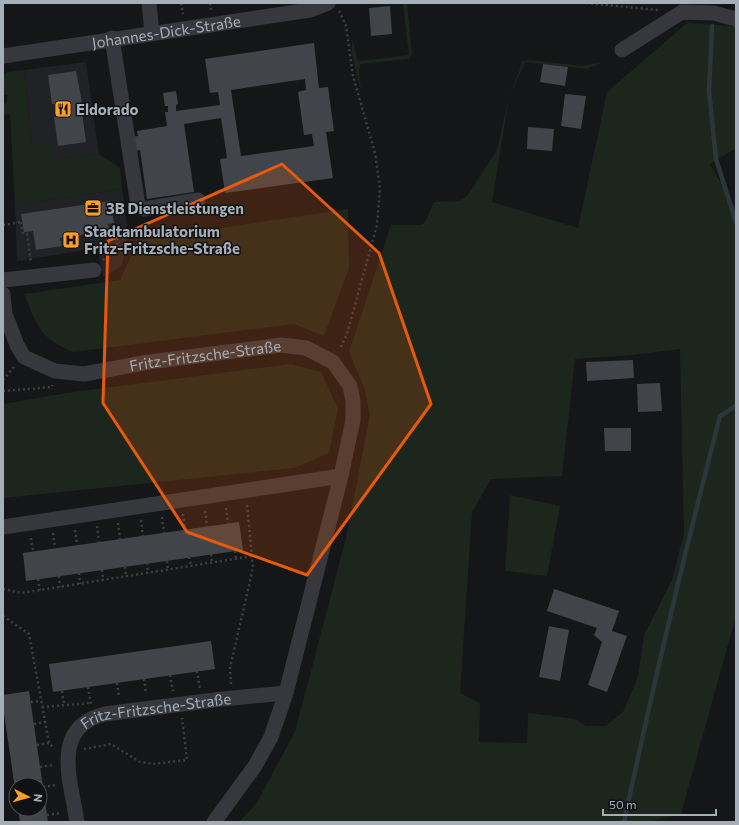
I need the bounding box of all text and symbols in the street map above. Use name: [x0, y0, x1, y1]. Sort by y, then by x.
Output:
street label: Johannes-Dick-Straße: [91, 12, 242, 52]
restaurant icon: Eldorado: [53, 99, 73, 119]
place label: Eldorado: [76, 100, 138, 118]
office icon: 3B Dienstleistungen: [83, 198, 103, 218]
place label: 3B Dienstleistungen: [106, 199, 244, 217]
place label: Stadtambulatorium Fritz-Fritzsche-Straße: [84, 222, 240, 257]
hospital icon: Stadtambulatorium Fritz-Fritzsche-Straße: [61, 230, 81, 250]
street label: Fritz-Fritzsche-Straße: [128, 336, 282, 374]
street label: Fritz-Fritzsche-Straße: [77, 689, 232, 732]
north arrow: [8, 777, 48, 817]
scale bar: [603, 791, 716, 817]
text: N: [32, 793, 45, 803]
text: 50 m: [609, 797, 637, 811]

